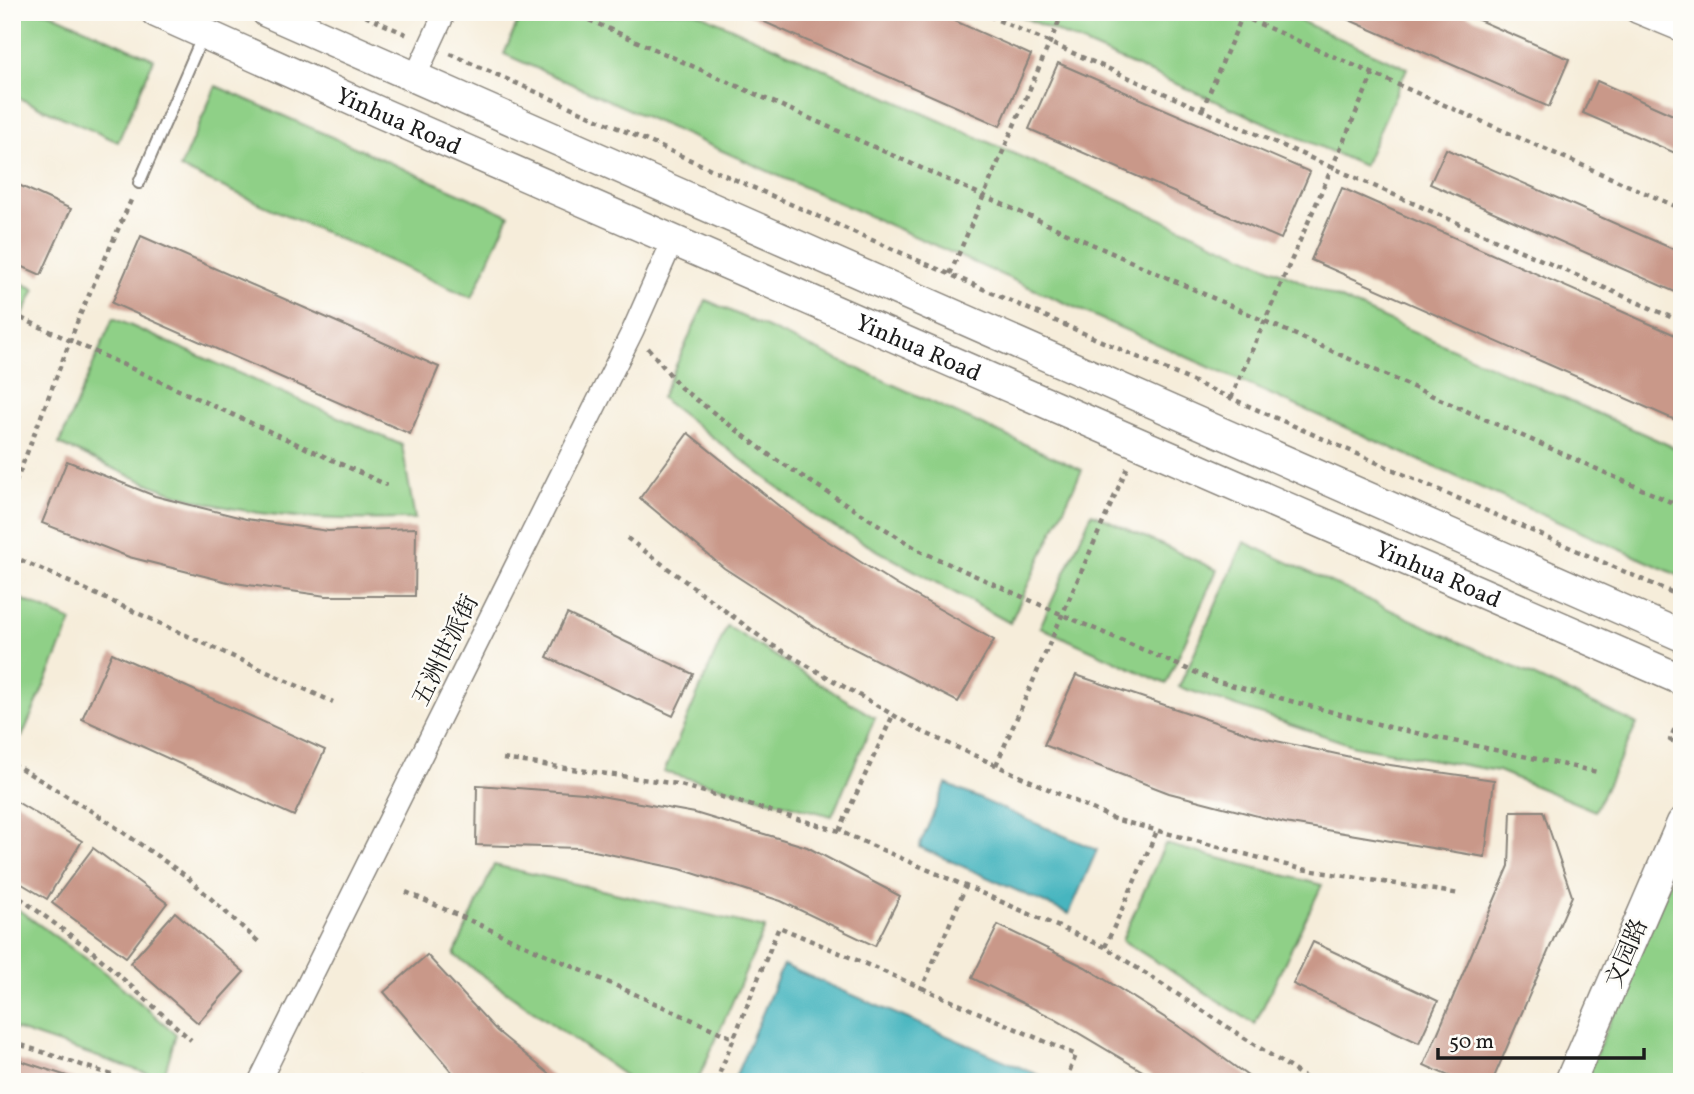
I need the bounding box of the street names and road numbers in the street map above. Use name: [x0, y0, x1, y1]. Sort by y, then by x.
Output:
street label: Yinhua Road: [330, 80, 466, 165]
street label: Yinhua Road: [849, 307, 986, 391]
street label: Yinhua Road: [1369, 533, 1506, 618]
street label: 五洲世派街: [405, 589, 488, 712]
street label: 文园路: [1598, 914, 1658, 994]

